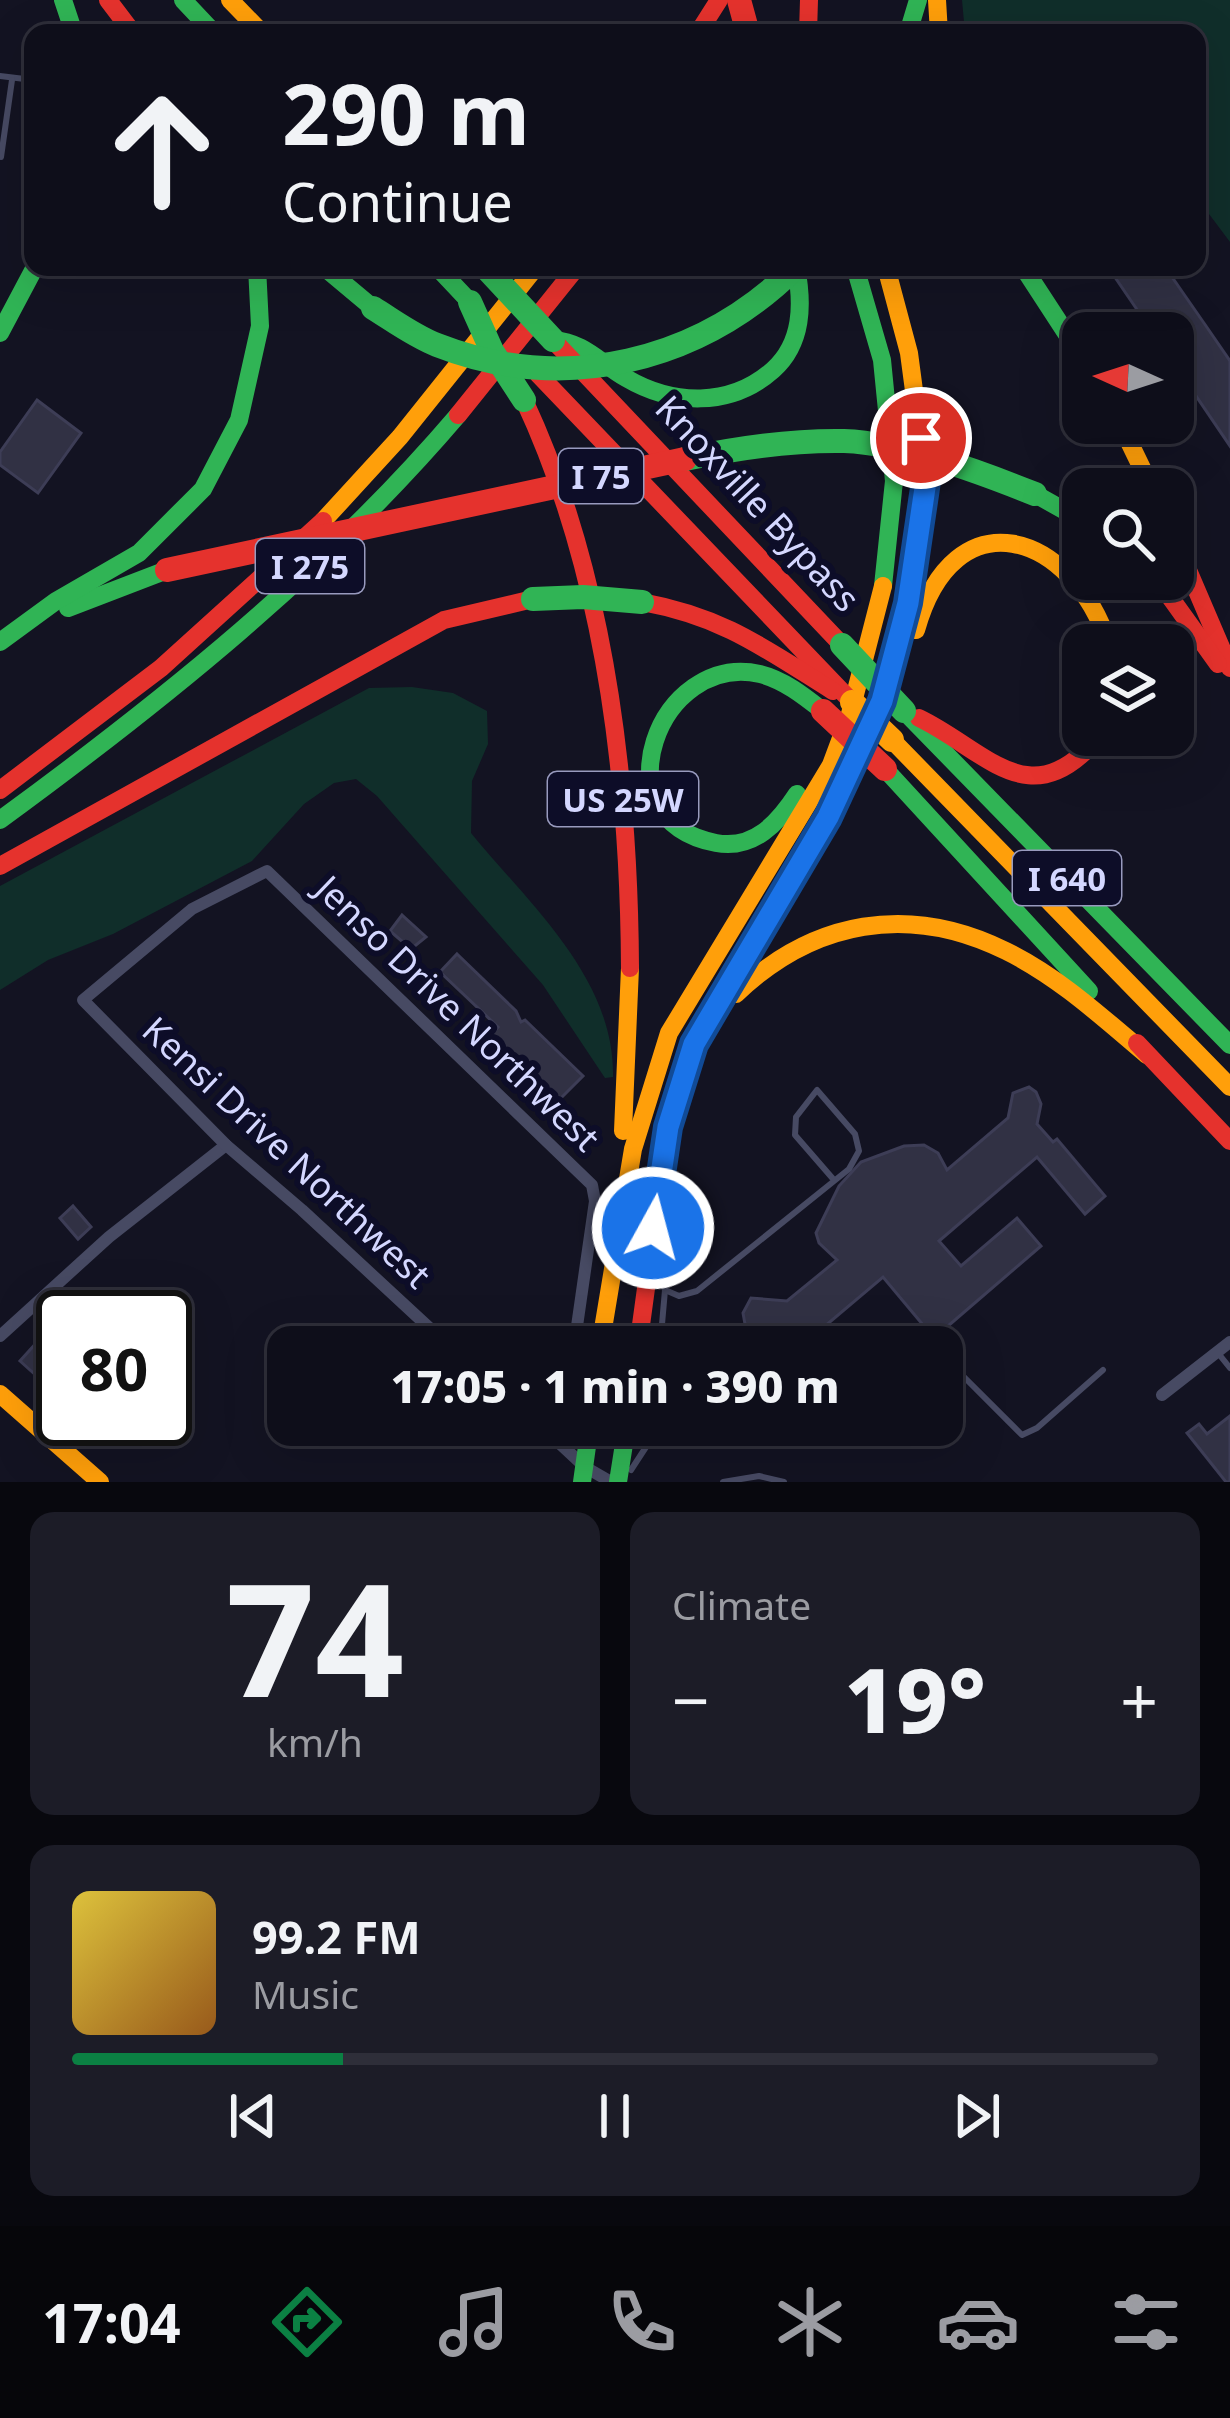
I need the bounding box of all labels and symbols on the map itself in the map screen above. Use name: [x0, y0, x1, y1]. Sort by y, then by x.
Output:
north arrow: [1062, 312, 1194, 444]
street label: Knoxville Bypass: [645, 384, 871, 622]
pin: [870, 387, 972, 489]
road number: I 75: [559, 449, 643, 503]
road number: I 275: [256, 539, 364, 593]
road number: US 25W: [548, 772, 698, 826]
road number: I 640: [1013, 851, 1121, 905]
street label: Jenso Drive Northwest: [303, 862, 611, 1162]
street label: Kensi Drive Northwest: [132, 1005, 442, 1299]
position arrow: [590, 1165, 716, 1291]
speed limit sign: 80: [36, 1290, 192, 1446]

